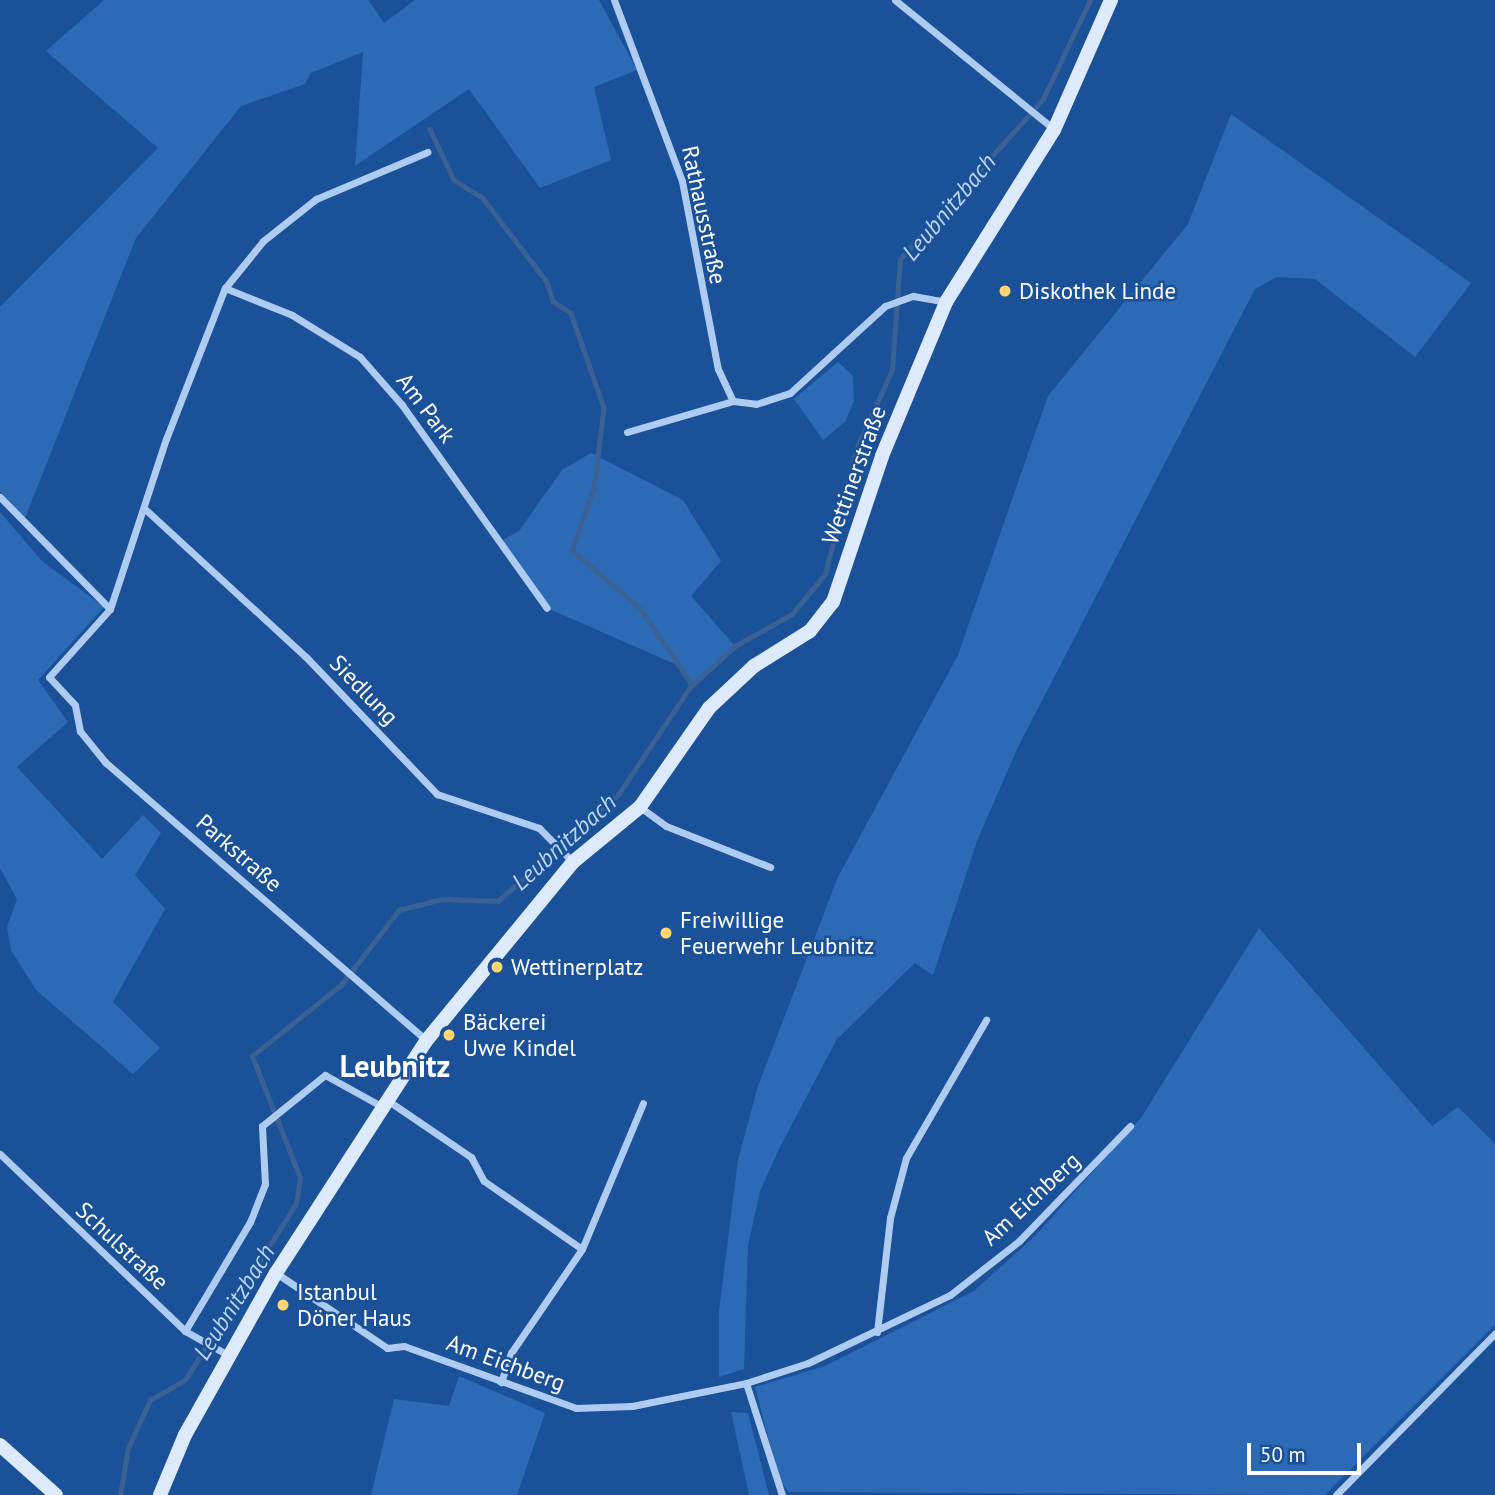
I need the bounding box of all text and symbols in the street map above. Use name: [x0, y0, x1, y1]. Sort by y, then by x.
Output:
street label: Rathausstraße: [676, 143, 732, 287]
water label: Leubnitzbach: [896, 148, 1002, 266]
place label: Diskothek Linde: [1019, 277, 1177, 305]
marker: Diskothek Linde: [997, 283, 1013, 299]
street label: Am Park: [391, 368, 461, 448]
street label: Wettinerstraße: [816, 402, 892, 548]
street label: Siedlung: [324, 649, 404, 731]
water label: Leubnitzbach: [506, 788, 622, 896]
street label: Parkstraße: [191, 808, 287, 898]
place label: Freiwillige Feuerwehr Leubnitz: [680, 906, 874, 960]
marker: Freiwillige Feuerwehr Leubnitz: [658, 925, 674, 941]
place label: Wettinerplatz: [511, 953, 643, 981]
marker: Wettinerplatz: [489, 959, 505, 975]
place label: Bäckerei Uwe Kindel: [463, 1008, 576, 1062]
marker: Bäckerei Uwe Kindel: [441, 1027, 457, 1043]
district label: Leubnitz: [340, 1048, 450, 1084]
street label: Am Eichberg: [976, 1147, 1086, 1251]
street label: Schulstraße: [70, 1196, 174, 1296]
water label: Leubnitzbach: [187, 1239, 281, 1365]
place label: Istanbul Döner Haus: [297, 1278, 412, 1332]
marker: Istanbul Döner Haus: [275, 1297, 291, 1313]
street label: Am Eichberg: [443, 1329, 569, 1397]
scale bar: [1250, 1428, 1364, 1472]
text: 50 m: [1260, 1441, 1306, 1468]

